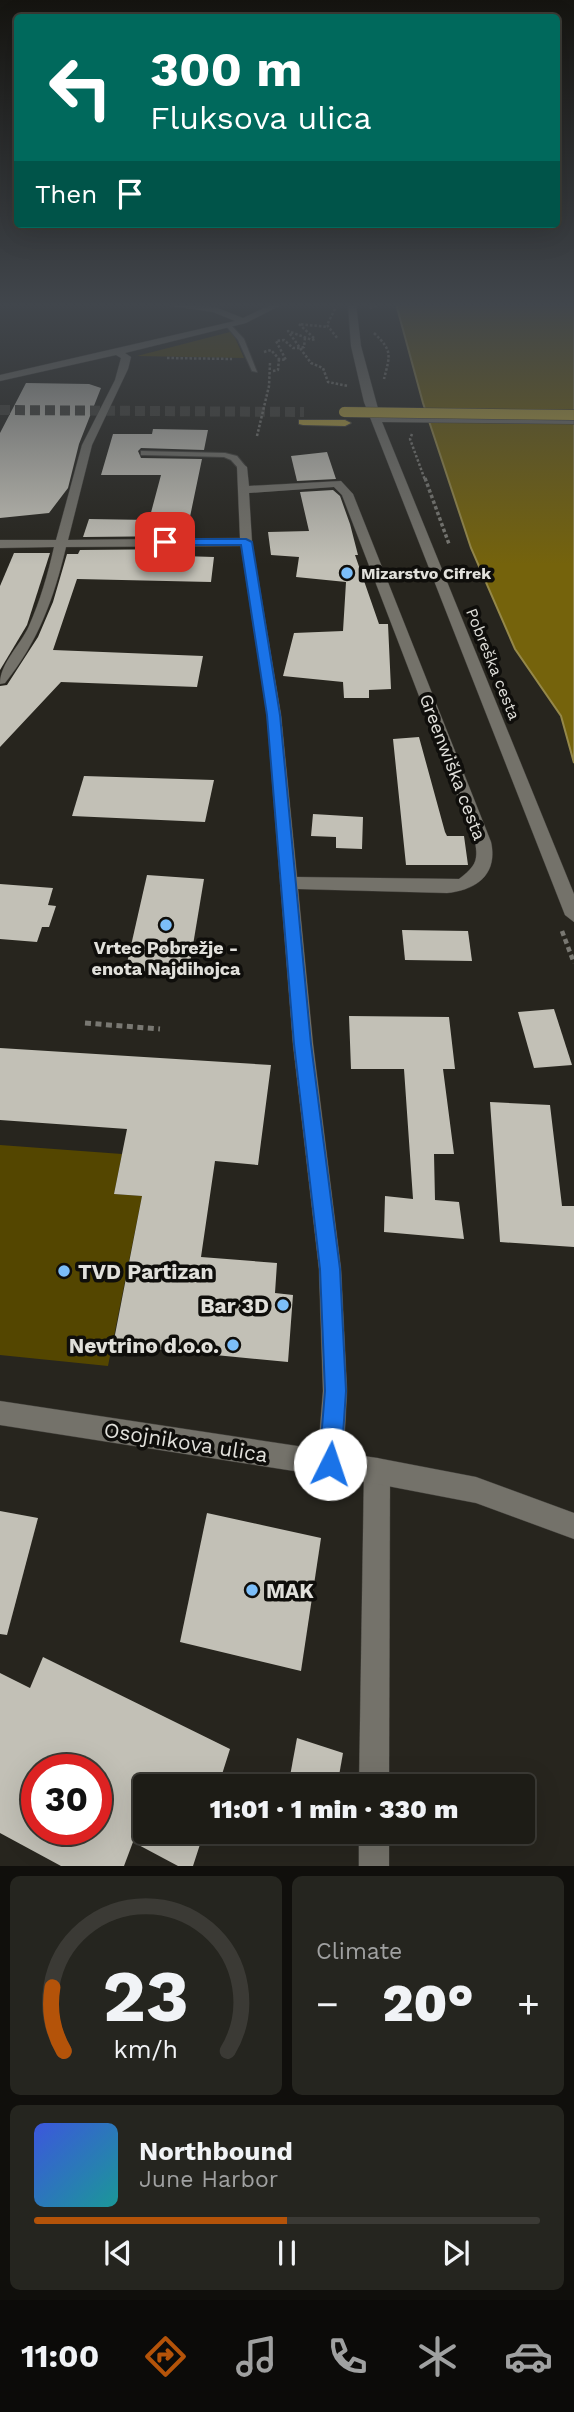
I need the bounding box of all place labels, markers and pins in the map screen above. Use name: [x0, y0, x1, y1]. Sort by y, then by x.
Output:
pin: [135, 512, 195, 572]
place label: Mizarstvo Cifrek: [361, 564, 491, 583]
marker: Mizarstvo Cifrek: [339, 565, 355, 581]
marker: Vrtec Pobrežje - enota Najdihojca: [158, 917, 174, 933]
place label: Vrtec Pobrežje - enota Najdihojca: [91, 937, 241, 979]
place label: TVD Partizan: [78, 1259, 213, 1284]
marker: TVD Partizan: [56, 1263, 72, 1279]
place label: Bar 3D: [200, 1293, 269, 1318]
marker: Bar 3D: [275, 1297, 291, 1313]
place label: Nevtrino d.o.o.: [69, 1333, 219, 1358]
marker: Nevtrino d.o.o.: [225, 1337, 241, 1353]
place label: MAK: [266, 1578, 314, 1603]
marker: MAK: [244, 1582, 260, 1598]

